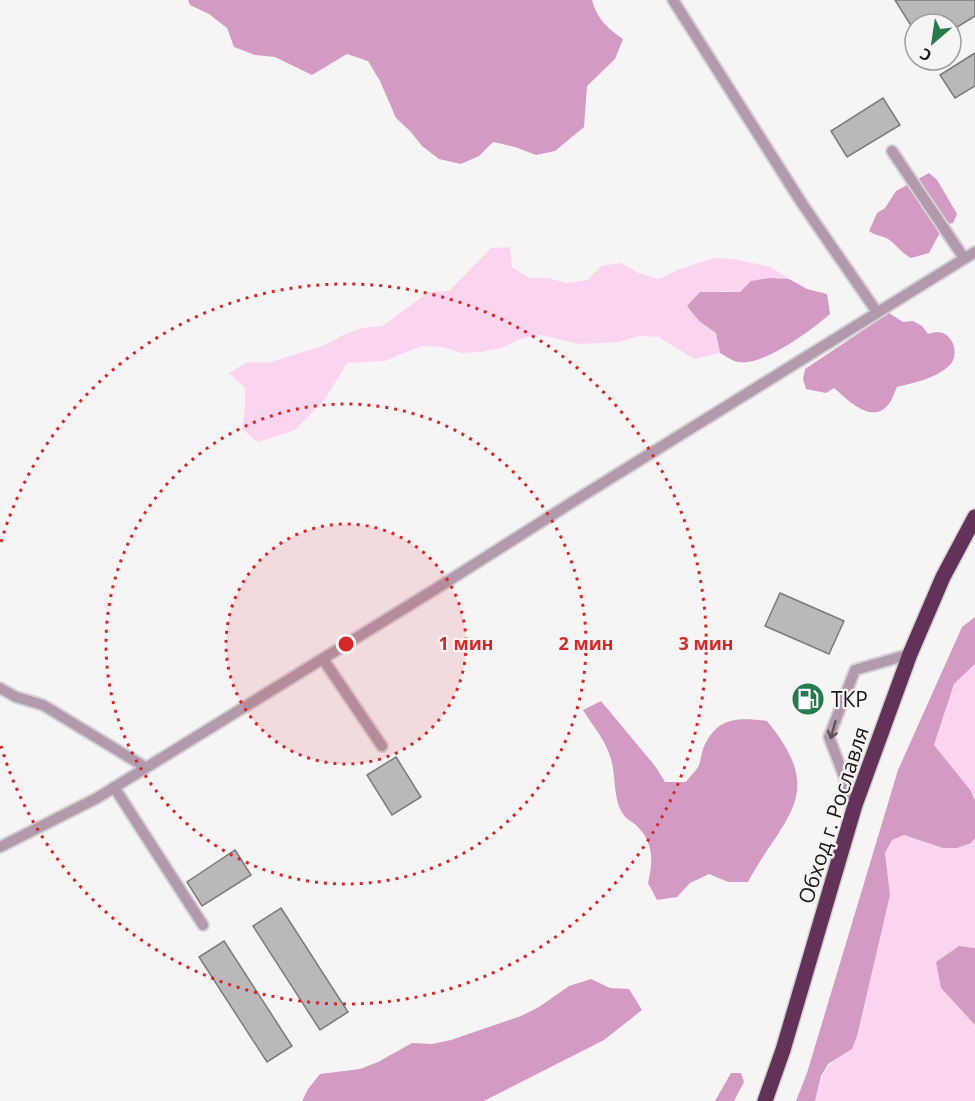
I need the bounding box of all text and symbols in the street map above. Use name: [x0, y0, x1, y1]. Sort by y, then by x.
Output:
north arrow: [903, 12, 963, 72]
text: С: [916, 43, 936, 67]
text: 1 мин: [438, 631, 494, 655]
text: 2 мин: [558, 631, 614, 655]
text: 3 мин: [678, 631, 734, 655]
centre of rings: [336, 634, 356, 654]
fuel station icon: ТКР: [790, 681, 826, 717]
place label: ТКР: [831, 685, 868, 713]
one-way arrow: [827, 720, 838, 739]
street label: Обход г. Рославля: [791, 723, 875, 907]

